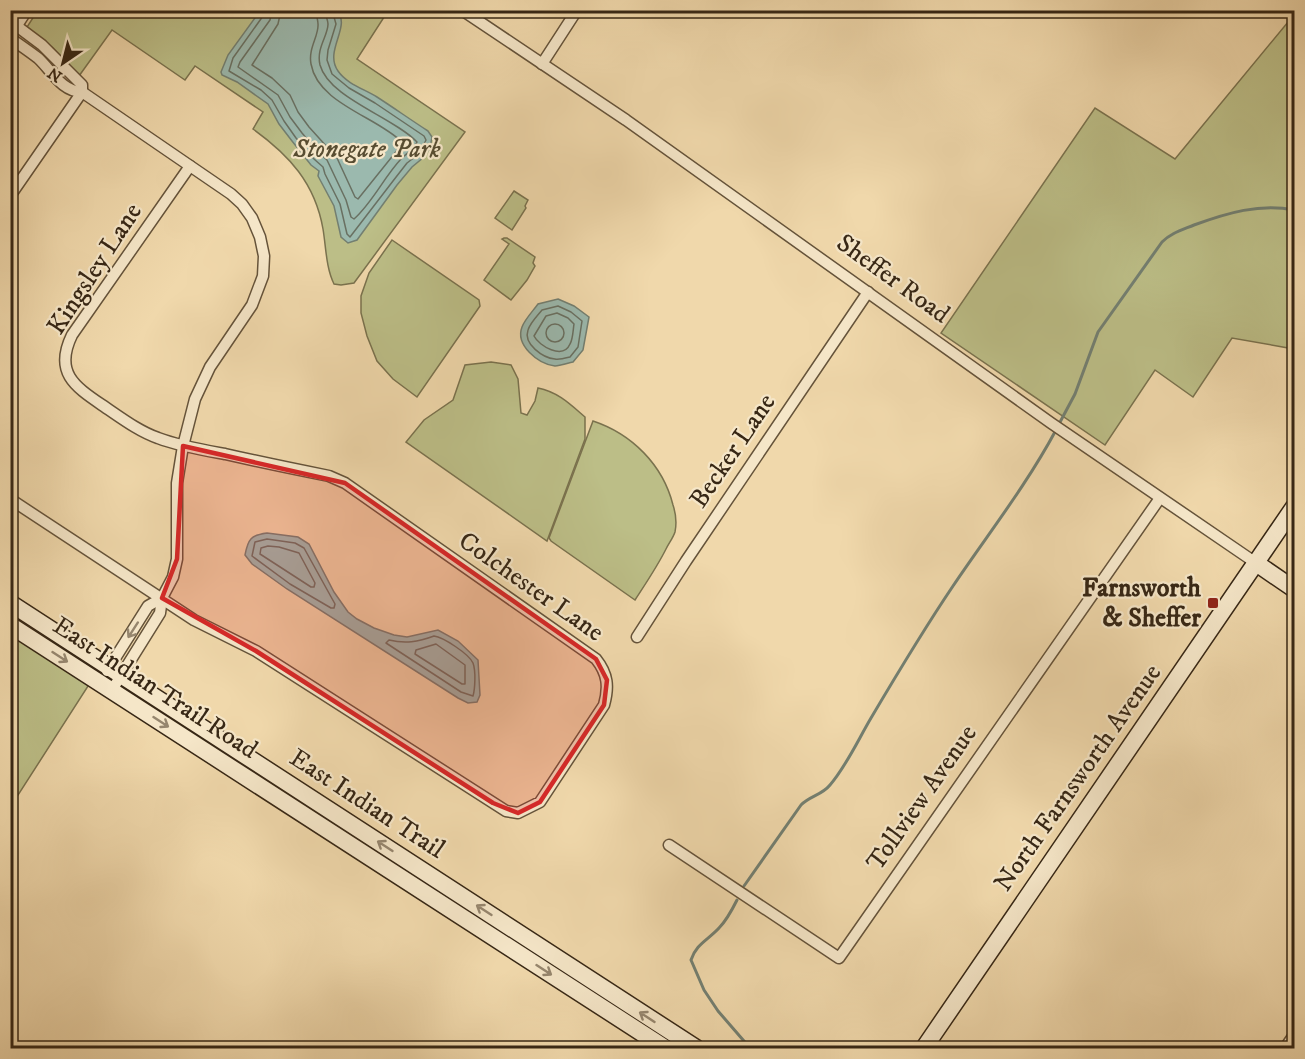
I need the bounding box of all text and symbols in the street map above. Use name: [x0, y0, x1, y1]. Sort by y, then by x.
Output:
north arrow: [33, 33, 93, 93]
text: N: [44, 63, 66, 86]
park label: Stonegate Park: [292, 133, 441, 166]
street label: Kingsley Lane: [40, 197, 150, 341]
street label: Sheffer Road: [830, 227, 956, 331]
street label: Becker Lane: [683, 387, 783, 515]
street label: Colchester Lane: [452, 525, 610, 649]
place label: Farnsworth & Sheffer: [1082, 572, 1201, 635]
marker: Farnsworth & Sheffer: [1206, 596, 1220, 610]
street label: East Indian Trail Road: [46, 609, 264, 767]
one-way arrow: [127, 621, 139, 638]
one-way arrow: [51, 651, 67, 663]
street label: North Farnsworth Avenue: [987, 658, 1169, 898]
one-way arrow: [152, 716, 169, 728]
street label: Tollview Avenue: [859, 719, 985, 877]
street label: East Indian Trail: [283, 742, 451, 867]
one-way arrow: [377, 840, 394, 852]
one-way arrow: [475, 904, 492, 917]
one-way arrow: [535, 965, 552, 977]
one-way arrow: [639, 1010, 656, 1022]

